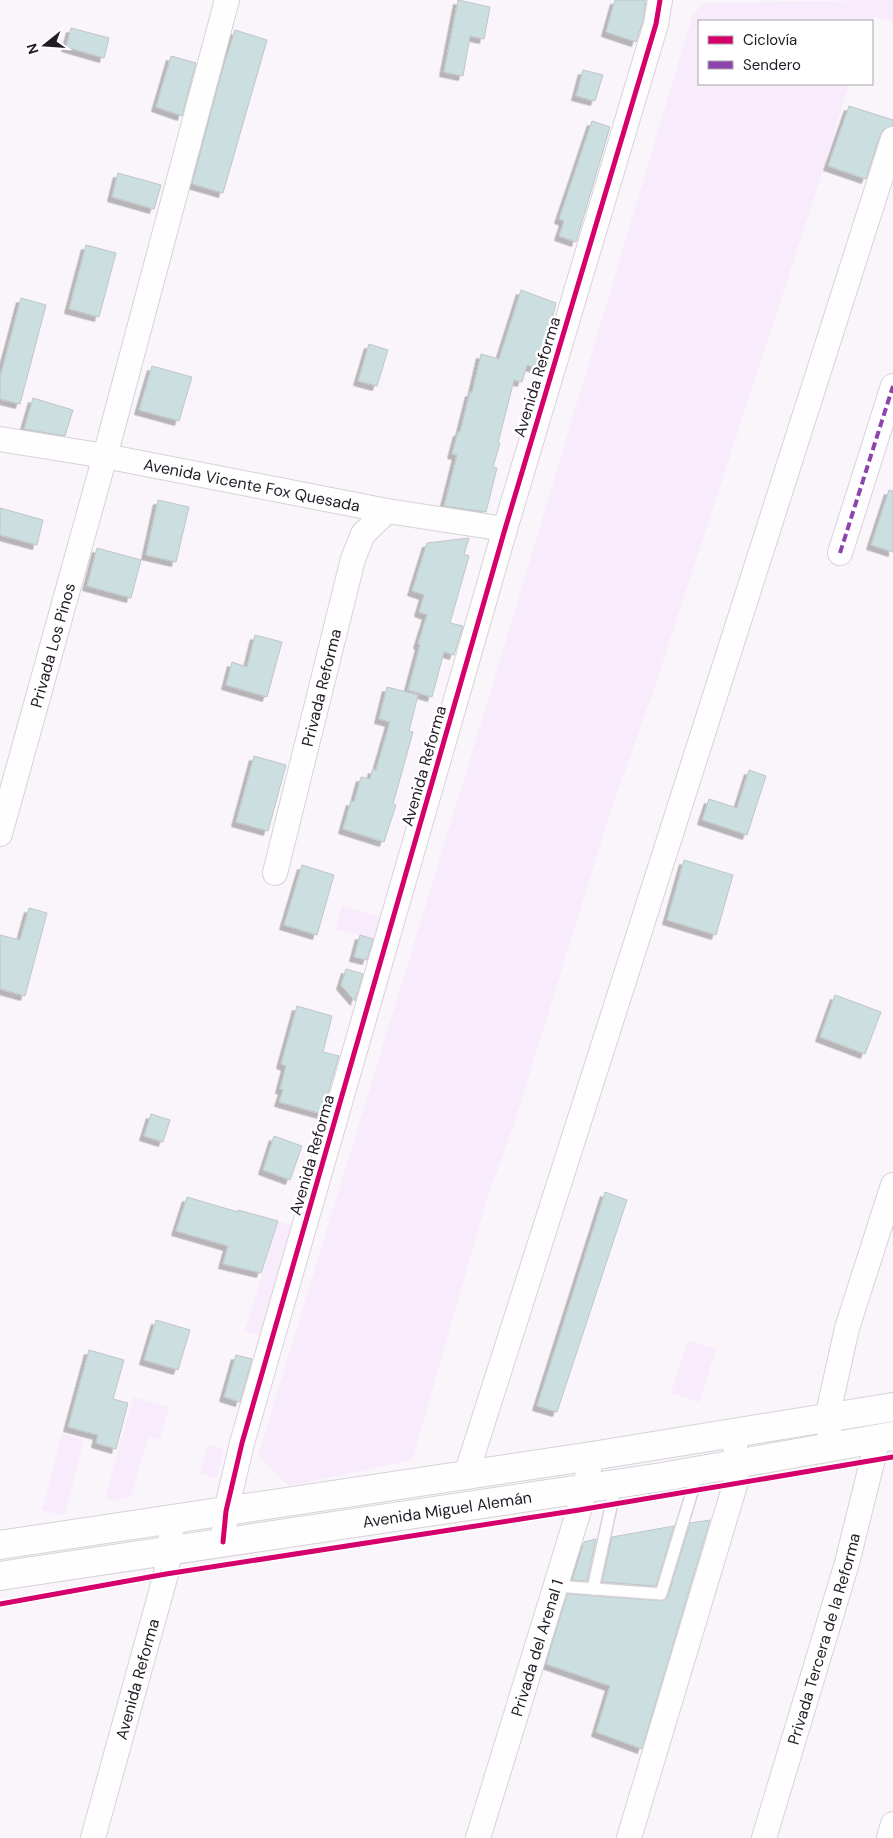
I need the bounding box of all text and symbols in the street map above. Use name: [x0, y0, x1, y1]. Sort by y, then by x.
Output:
north arrow: [20, 20, 70, 70]
legend: [698, 20, 873, 85]
text: Ciclovía: [743, 30, 797, 50]
text: N: [22, 41, 43, 56]
text: Sendero: [743, 55, 801, 75]
street label: Avenida Reforma: [509, 314, 565, 440]
street label: Avenida Vicente Fox Quesada: [142, 453, 362, 516]
street label: Privada Los Pinos: [25, 580, 80, 710]
street label: Privada Reforma: [296, 627, 346, 749]
street label: Avenida Reforma: [397, 703, 451, 829]
street label: Avenida Reforma: [285, 1092, 339, 1218]
street label: Avenida Miguel Alemán: [361, 1486, 533, 1532]
street label: Privada Tercera de la Reforma: [782, 1531, 865, 1747]
street label: Privada del Arenal 1: [506, 1577, 567, 1719]
street label: Avenida Reforma: [110, 1616, 164, 1742]

